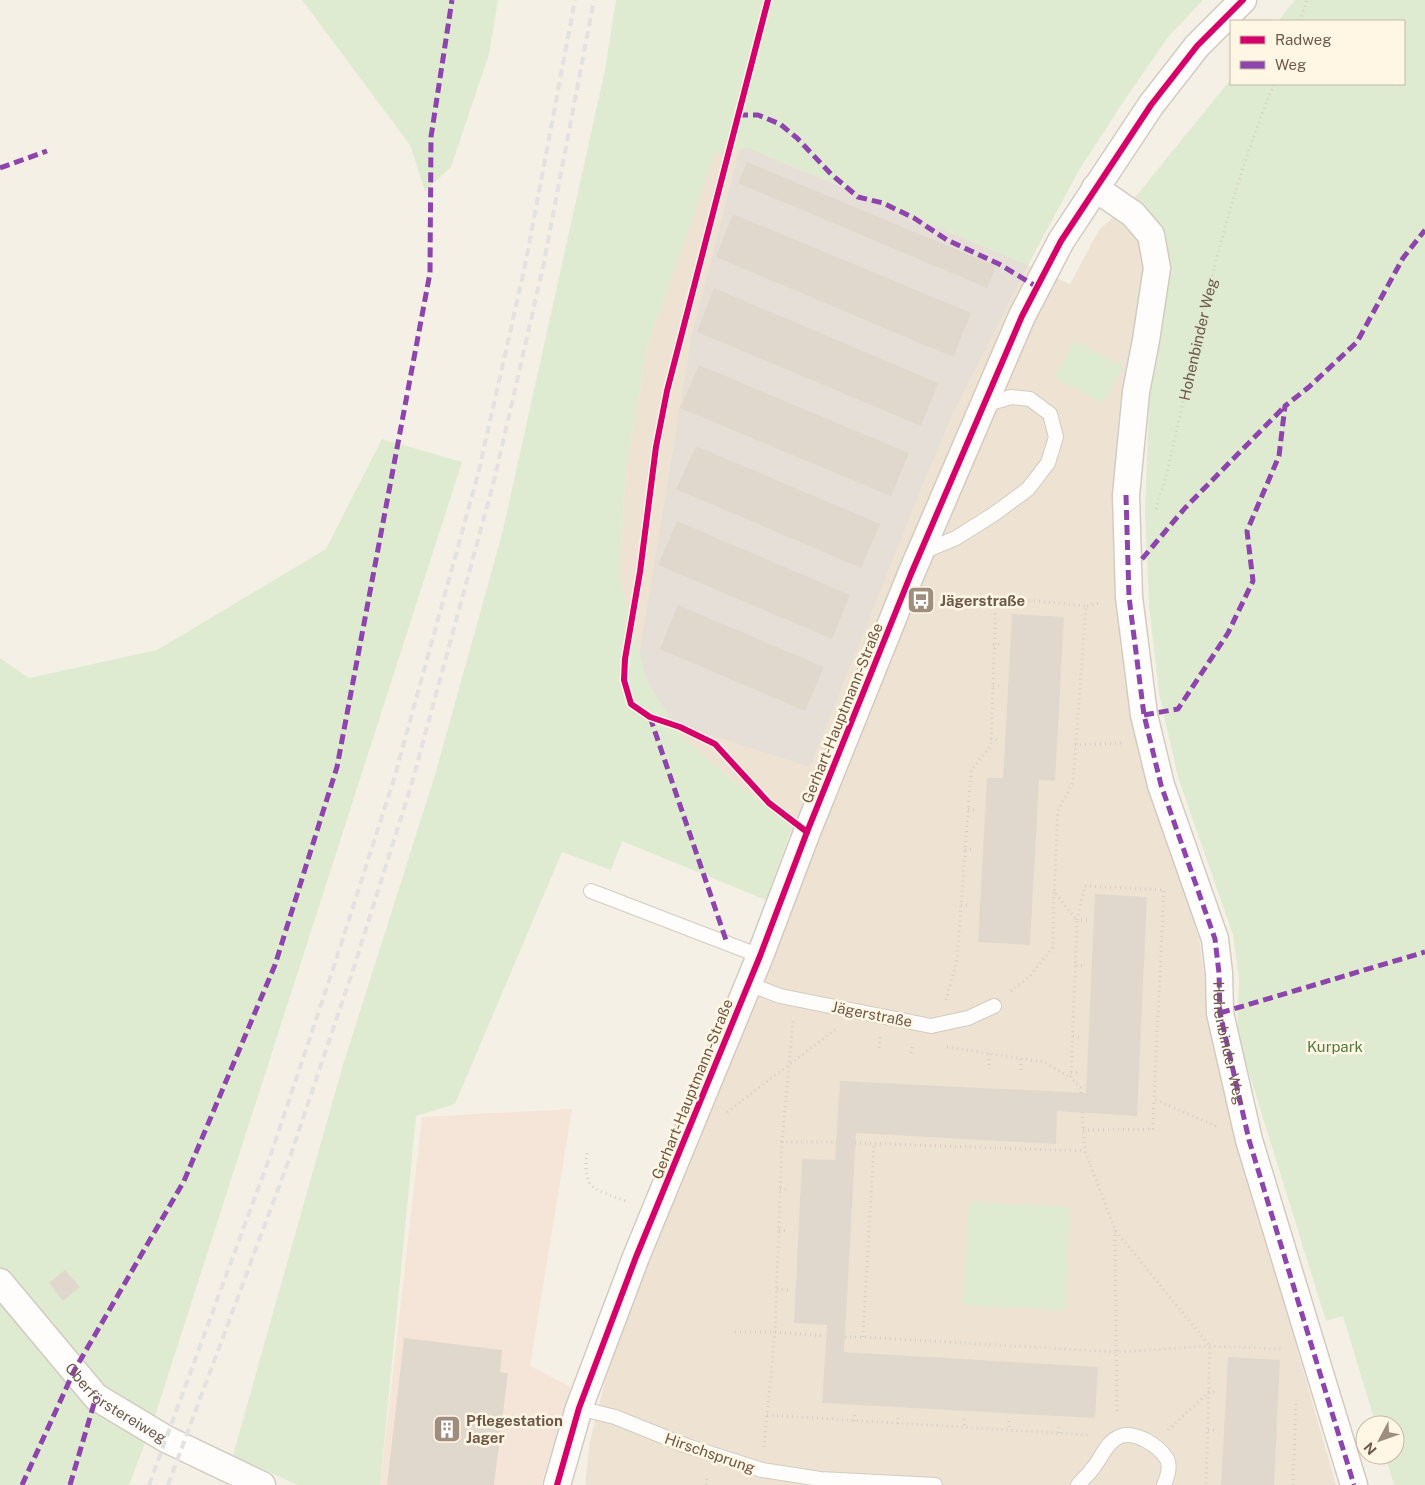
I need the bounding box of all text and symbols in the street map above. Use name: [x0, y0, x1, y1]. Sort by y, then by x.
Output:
legend: [1230, 20, 1405, 85]
text: Radweg: [1275, 31, 1332, 48]
text: Weg: [1275, 56, 1306, 73]
street label: Hohenbinder Weg: [1175, 276, 1220, 402]
bus stop icon: Jägerstraße: [906, 585, 936, 615]
place label: Jägerstraße: [940, 592, 1025, 609]
street label: Gerhart-Hauptmann-Straße: [798, 620, 886, 806]
street label: Hohenbinder Weg: [1211, 981, 1249, 1106]
street label: Gerhart-Hauptmann-Straße: [648, 996, 736, 1182]
street label: Jägerstraße: [830, 998, 914, 1030]
park label: Kurpark: [1307, 1038, 1363, 1055]
street label: Oberförstereiweg: [62, 1359, 170, 1446]
place label: Pflegestation Jager: [466, 1412, 563, 1446]
building icon: Pflegestation Jager: [432, 1414, 462, 1444]
north arrow: [1355, 1415, 1405, 1465]
street label: Hirschsprung: [663, 1430, 757, 1476]
text: N: [1361, 1439, 1380, 1458]

